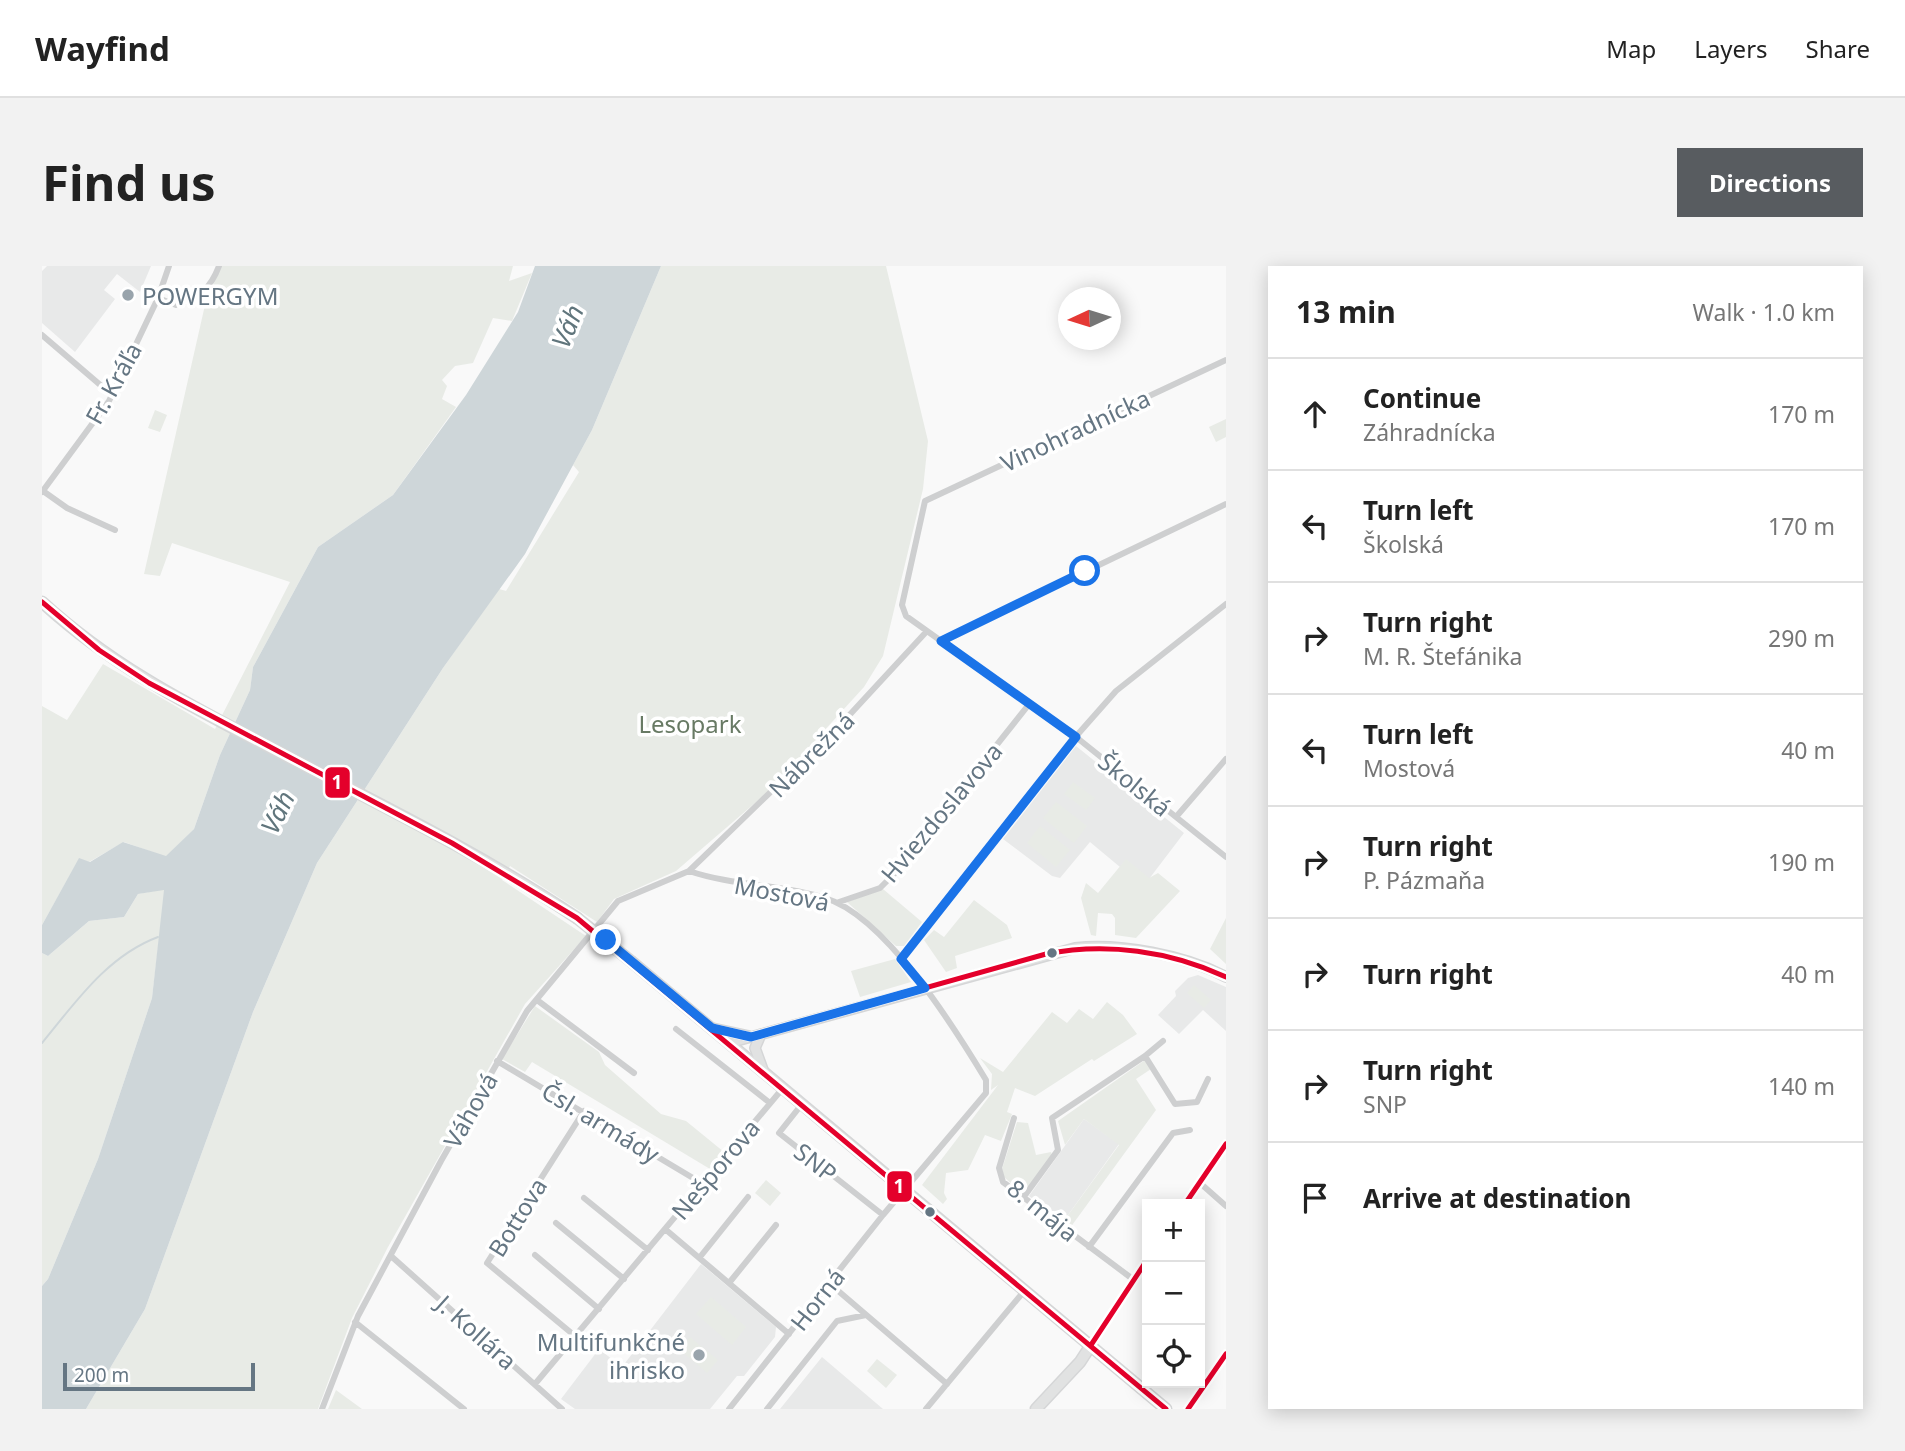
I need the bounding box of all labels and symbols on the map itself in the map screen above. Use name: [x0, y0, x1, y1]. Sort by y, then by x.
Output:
place label: POWERGYM: [142, 279, 278, 312]
marker: POWERGYM: [120, 287, 136, 303]
north arrow: [1058, 287, 1121, 350]
water label: Váh: [542, 299, 592, 353]
street label: Fr. Kráľa: [77, 336, 149, 430]
street label: Vinohradnícka: [995, 381, 1155, 479]
route start: [1069, 555, 1100, 586]
street label: Nábrežná: [761, 704, 861, 804]
park label: Lesopark: [638, 707, 742, 740]
street label: Hviezdoslavova: [873, 735, 1009, 889]
street label: Školská: [1092, 745, 1178, 823]
line badge: 1: [324, 766, 351, 799]
text: 1: [332, 769, 342, 795]
water label: Váh: [251, 784, 303, 840]
street label: Mostová: [732, 868, 832, 918]
route end: [590, 924, 621, 955]
unlabelled marker: [1045, 946, 1059, 960]
street label: Váhová: [435, 1066, 505, 1154]
street label: Čsl. armády: [536, 1074, 667, 1170]
street label: Nešporova: [663, 1112, 767, 1226]
street label: SNP: [788, 1135, 844, 1189]
line badge: 1: [886, 1170, 913, 1203]
street label: Bottova: [480, 1171, 554, 1263]
street label: 8. mája: [1001, 1171, 1085, 1249]
text: 1: [894, 1173, 904, 1199]
unlabelled marker: [923, 1205, 937, 1219]
street label: Horná: [782, 1261, 852, 1337]
street label: J. Kollára: [428, 1286, 524, 1377]
place label: Multifunkčné ihrisko: [537, 1325, 685, 1386]
marker: Multifunkčné ihrisko: [691, 1347, 707, 1363]
scale bar: [63, 1360, 256, 1392]

